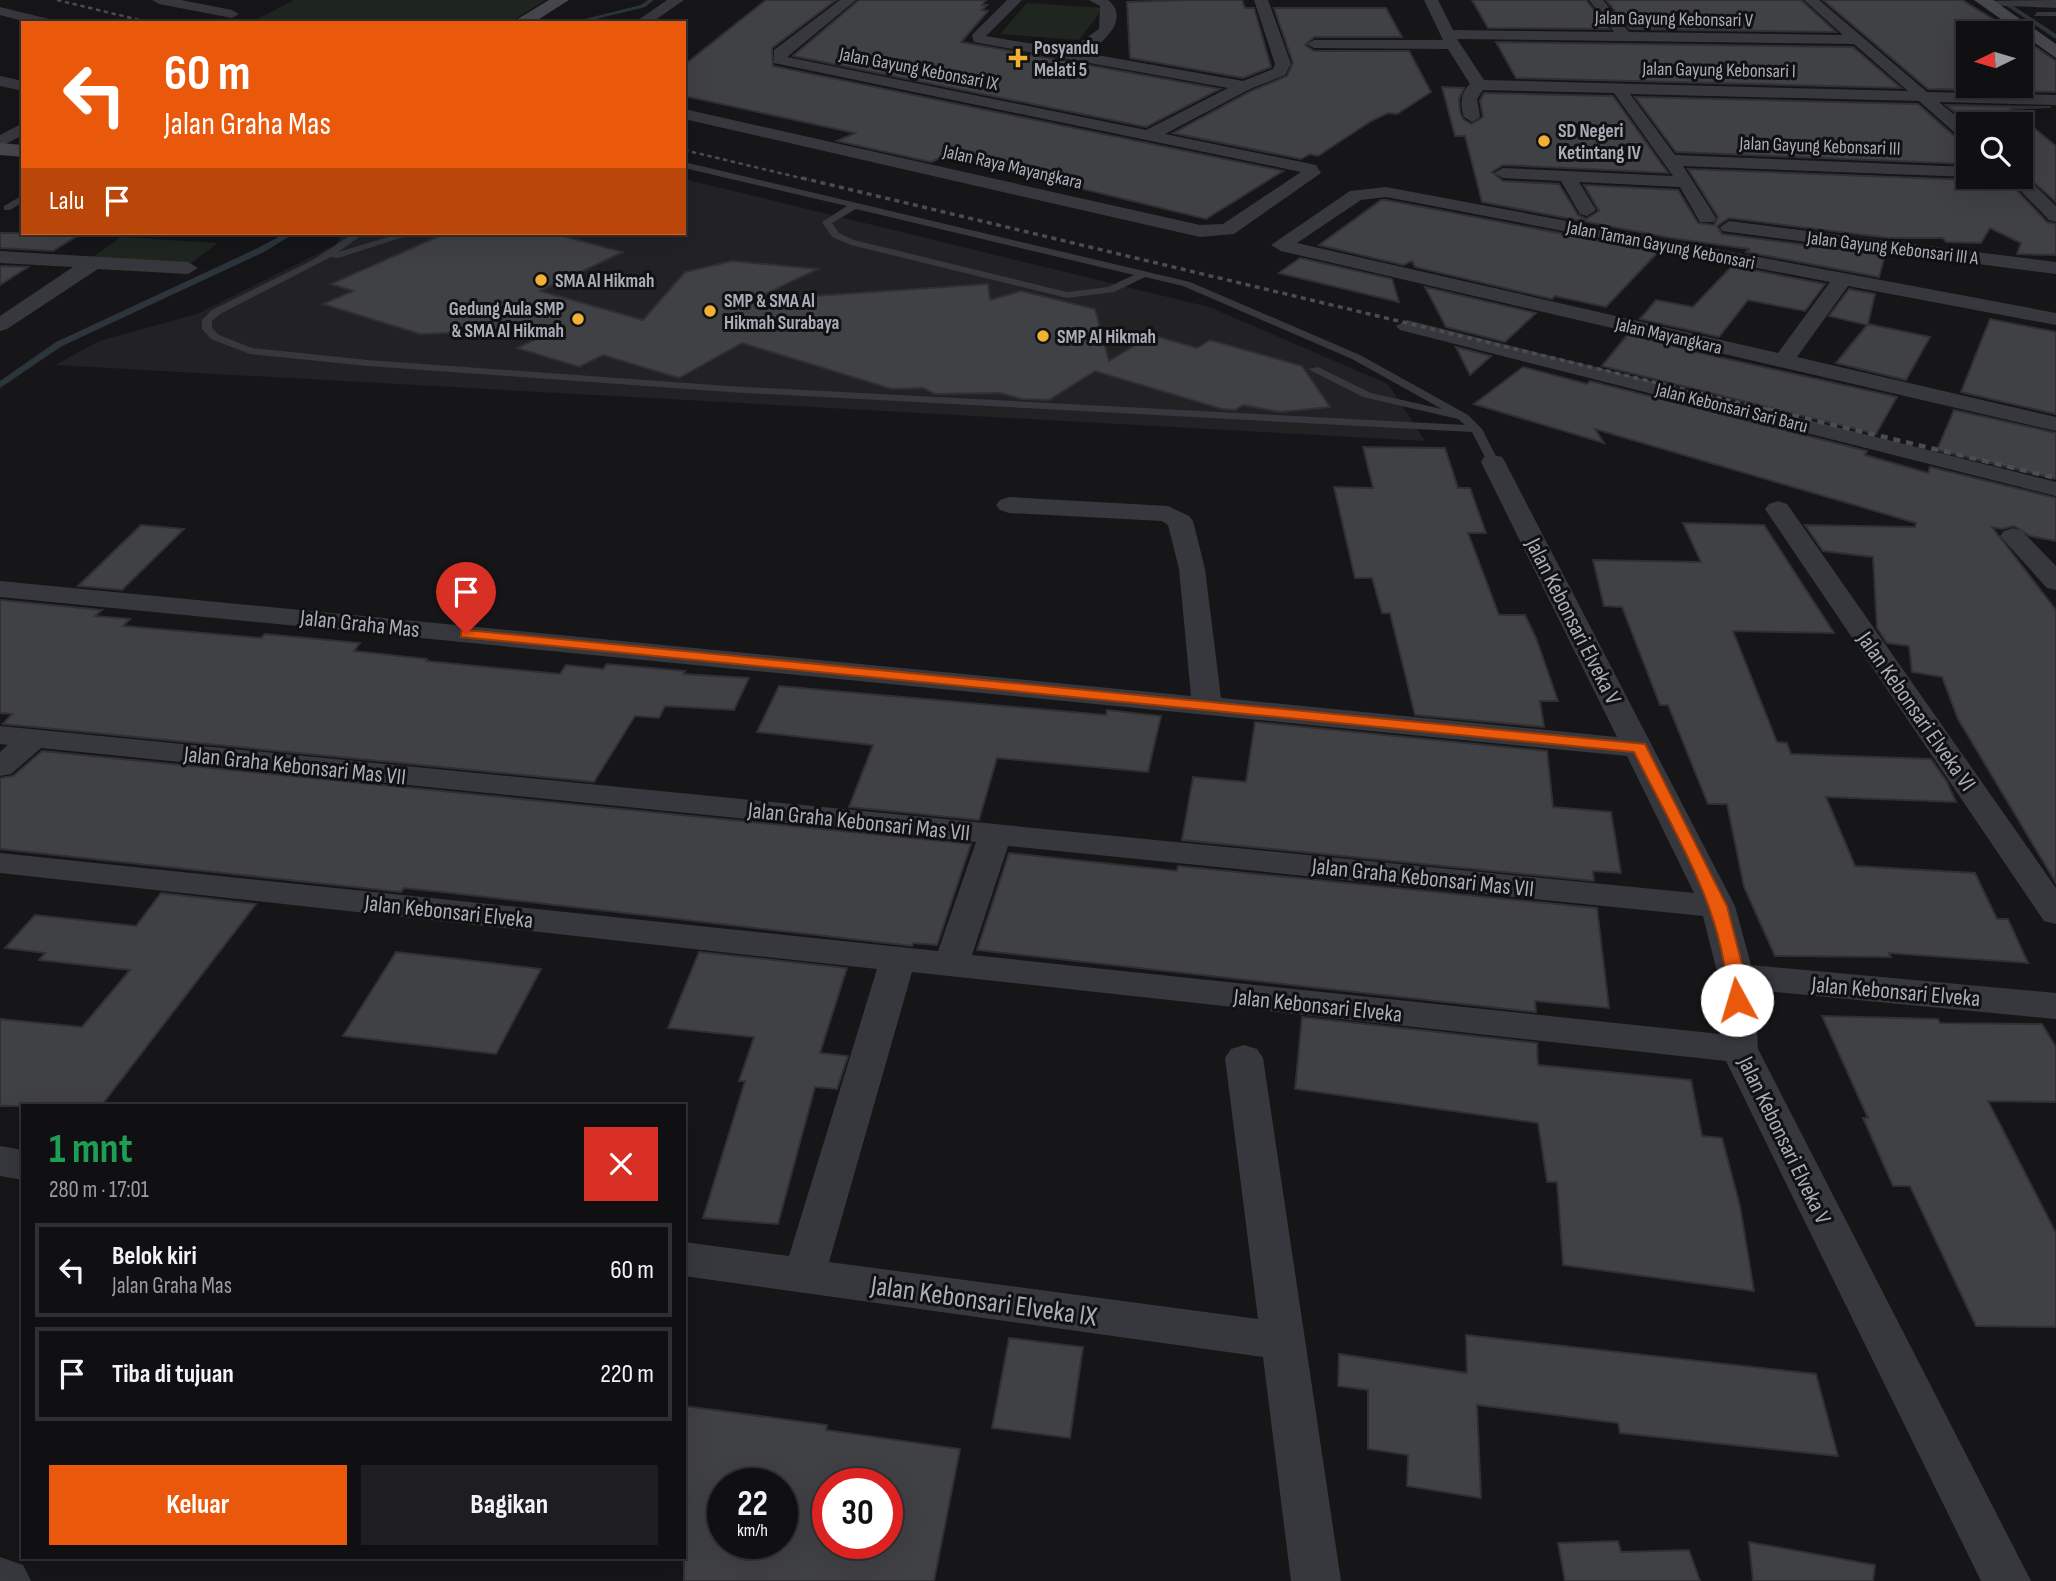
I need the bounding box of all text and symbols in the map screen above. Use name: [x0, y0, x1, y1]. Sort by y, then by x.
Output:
street label: Jalan Gayung Kebonsari V: [1594, 7, 1754, 32]
north arrow: [1956, 21, 2034, 98]
map controls: [1956, 21, 2033, 189]
place label: Posyandu Melati 5: [1034, 37, 1099, 82]
street label: Jalan Gayung Kebonsari IX: [836, 43, 1000, 96]
text: 60 m: [164, 45, 251, 104]
marker: Posyandu Melati 5: [1008, 48, 1028, 68]
icon: left: [49, 49, 140, 140]
street label: Jalan Gayung Kebonsari I: [1641, 58, 1796, 83]
text: Jalan Graha Mas: [164, 105, 331, 144]
button: search: [1956, 112, 2033, 189]
place label: SD Negeri Ketintang IV: [1558, 120, 1641, 165]
street label: Jalan Gayung Kebonsari III: [1738, 132, 1901, 161]
marker: SD Negeri Ketintang IV: [1536, 133, 1552, 149]
street label: Jalan Raya Mayangkara: [940, 140, 1084, 195]
icon: arrive: [98, 182, 136, 220]
text: Lalu: [49, 186, 84, 217]
street label: Jalan Taman Gayung Kebonsari: [1564, 216, 1757, 275]
street label: Jalan Gayung Kebonsari III A: [1805, 226, 1981, 271]
place label: SMA Al Hikmah: [555, 270, 654, 293]
marker: SMA Al Hikmah: [533, 272, 549, 288]
place label: SMP & SMA Al Hikmah Surabaya: [724, 290, 839, 335]
place label: Gedung Aula SMP & SMA Al Hikmah: [449, 298, 564, 343]
marker: SMP & SMA Al Hikmah Surabaya: [702, 303, 718, 319]
marker: Gedung Aula SMP & SMA Al Hikmah: [570, 311, 586, 327]
street label: Jalan Mayangkara: [1612, 313, 1724, 360]
place label: SMP Al Hikmah: [1057, 326, 1156, 349]
marker: SMP Al Hikmah: [1035, 328, 1051, 344]
street label: Jalan Kebonsari Sari Baru: [1652, 378, 1810, 438]
street label: Jalan Kebonsari Elveka V: [1519, 533, 1627, 710]
pin: [436, 562, 496, 634]
icon: arrive: [447, 573, 485, 611]
street label: Jalan Graha Mas: [298, 604, 421, 644]
street label: Jalan Kebonsari Elveka VI: [1850, 626, 1982, 797]
street label: Jalan Graha Kebonsari Mas VII: [182, 740, 407, 792]
street label: Jalan Graha Kebonsari Mas VII: [746, 796, 971, 848]
street label: Jalan Graha Kebonsari Mas VII: [1310, 852, 1535, 904]
street label: Jalan Kebonsari Elveka: [362, 889, 535, 935]
position arrow: [1700, 963, 1774, 1037]
street label: Jalan Kebonsari Elveka: [1809, 971, 1981, 1013]
street label: Jalan Kebonsari Elveka: [1231, 983, 1404, 1029]
street label: Jalan Kebonsari Elveka V: [1731, 1051, 1837, 1230]
text: 1 mnt: [49, 1124, 133, 1175]
button: close: [584, 1127, 658, 1201]
text: 280 m · 17:01: [49, 1176, 149, 1204]
text: Belok kiri: [112, 1241, 197, 1272]
icon: left: [53, 1251, 91, 1289]
text: 60 m: [610, 1255, 654, 1286]
street label: Jalan Kebonsari Elveka IX: [868, 1269, 1099, 1334]
text: Jalan Graha Mas: [112, 1272, 232, 1300]
icon: arrive: [53, 1355, 91, 1393]
text: Tiba di tujuan: [112, 1359, 234, 1390]
text: 220 m: [600, 1359, 654, 1390]
button: Keluar: [49, 1465, 347, 1545]
button: Bagikan: [361, 1465, 658, 1545]
speed limit sign: 30: [812, 1468, 903, 1559]
text: 22: [737, 1483, 768, 1526]
text: km/h: [737, 1520, 768, 1541]

